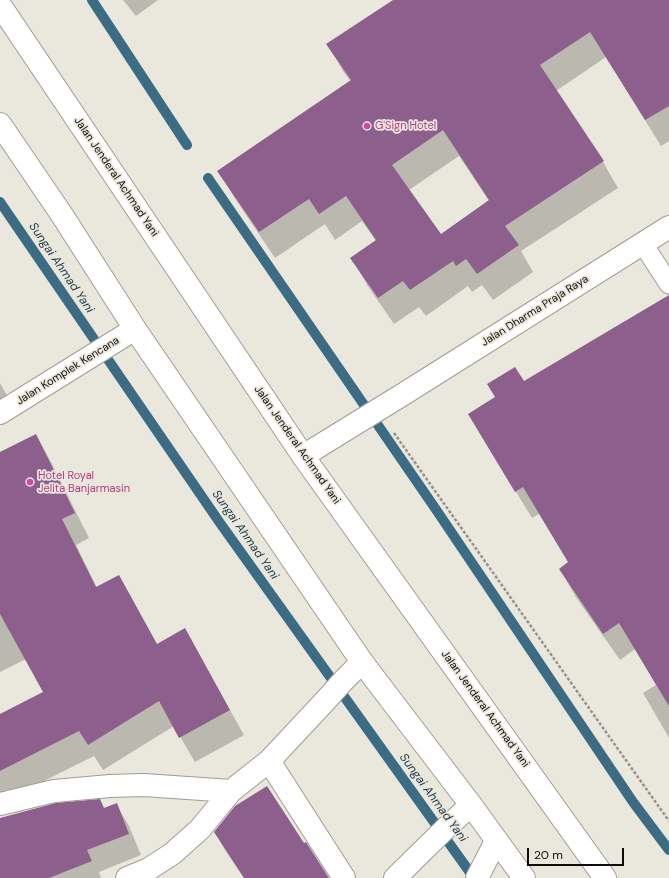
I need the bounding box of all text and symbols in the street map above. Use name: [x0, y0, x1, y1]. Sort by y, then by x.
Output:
street label: Jalan Jenderal Achmad Yani: [71, 115, 161, 239]
place label: G'Sign Hotel: [375, 119, 436, 133]
marker: G'Sign Hotel: [362, 121, 372, 131]
water label: Sungai Ahmad Yani: [25, 220, 97, 316]
street label: Jalan Dharma Praja Raya: [479, 273, 591, 349]
street label: Jalan Komplek Kencana: [14, 334, 122, 408]
street label: Jalan Jenderal Achmad Yani: [251, 383, 343, 507]
place label: Hotel Royal Jelita Banjarmasin: [38, 469, 130, 495]
marker: Hotel Royal Jelita Banjarmasin: [25, 477, 35, 487]
water label: Sungai Ahmad Yani: [209, 487, 281, 583]
street label: Jalan Jenderal Achmad Yani: [438, 648, 532, 770]
water label: Sungai Ahmad Yani: [396, 751, 470, 845]
scale bar: [529, 840, 626, 866]
text: 20 m: [534, 847, 563, 863]

